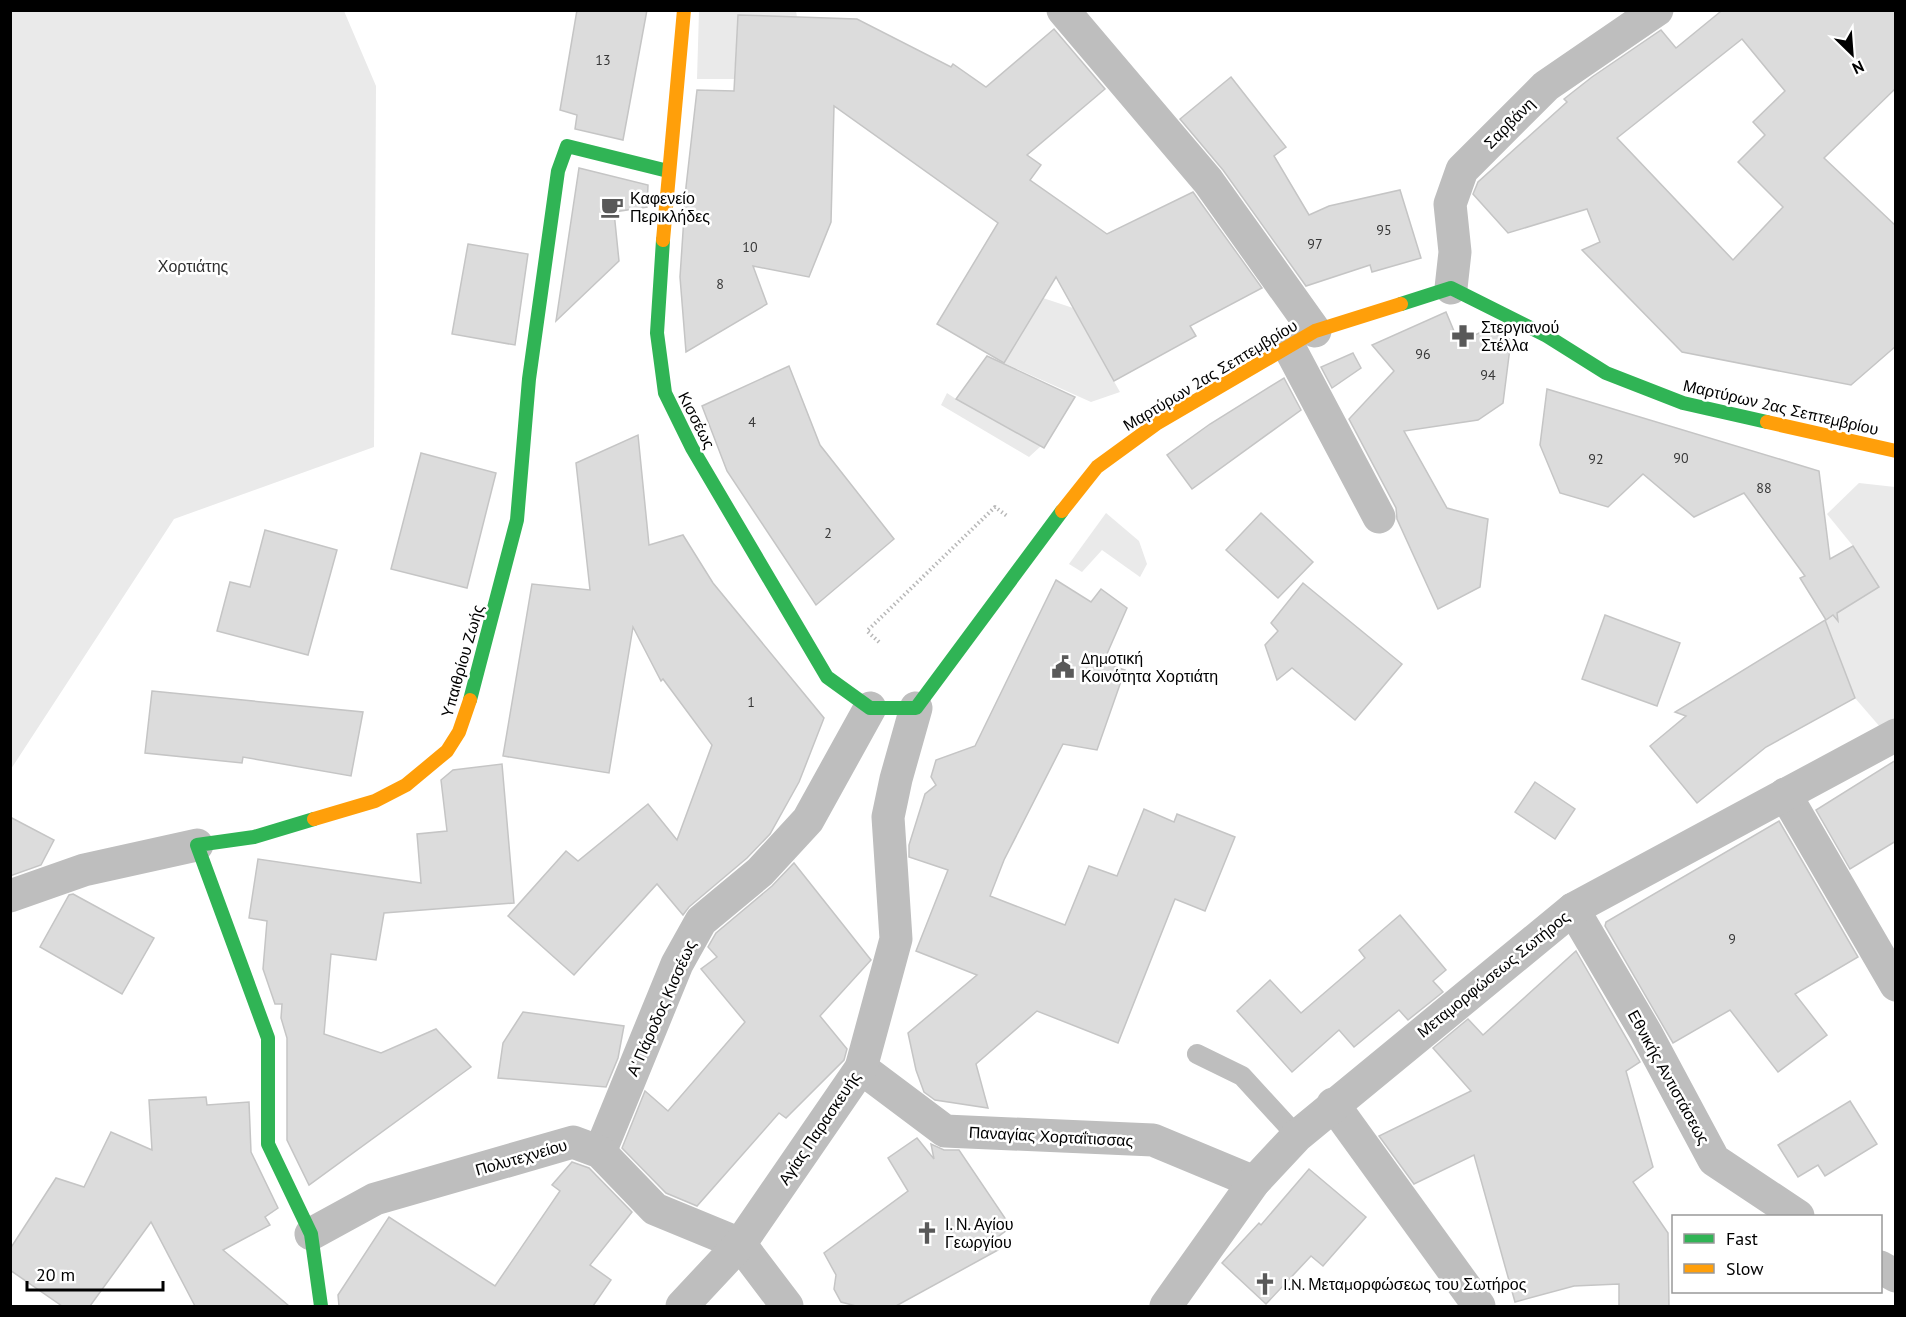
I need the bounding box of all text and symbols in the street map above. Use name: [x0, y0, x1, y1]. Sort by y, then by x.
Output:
north arrow: [1822, 24, 1882, 84]
house number: 13: [595, 51, 611, 69]
text: N: [1849, 56, 1867, 79]
street label: Σαρβάνη: [1479, 93, 1539, 153]
place label: Καφενείο Περικλήδες: [630, 188, 710, 226]
cafe icon: Καφενείο Περικλήδες: [599, 194, 625, 220]
house number: 95: [1376, 221, 1392, 239]
house number: 97: [1307, 235, 1323, 253]
house number: 10: [742, 238, 758, 256]
park label: Χορτιάτης: [158, 256, 229, 276]
house number: 8: [716, 275, 724, 293]
street label: Μαρτύρων 2ας Σεπτεμβρίου: [1119, 315, 1301, 435]
place label: Στεργιανού Στέλλα: [1481, 317, 1559, 355]
pharmacy icon: Στεργιανού Στέλλα: [1450, 323, 1476, 349]
house number: 96: [1415, 345, 1431, 363]
house number: 94: [1480, 366, 1496, 384]
street label: Μαρτύρων 2ας Σεπτεμβρίου: [1681, 375, 1881, 439]
street label: Κισσέως: [674, 388, 720, 452]
house number: 4: [748, 413, 756, 431]
house number: 90: [1673, 449, 1689, 467]
house number: 92: [1588, 450, 1604, 468]
house number: 88: [1756, 479, 1772, 497]
house number: 2: [824, 524, 832, 542]
street label: Υπαιθρίου Ζωής: [436, 602, 488, 720]
place label: Δημοτική Κοινότητα Χορτιάτη: [1081, 648, 1218, 686]
public building icon: Δημοτική Κοινότητα Χορτιάτη: [1050, 654, 1076, 680]
house number: 1: [747, 693, 755, 711]
street label: Μεταμορφώσεως Σωτήρος: [1413, 906, 1573, 1042]
house number: 9: [1728, 930, 1736, 948]
street label: Α' Πάροδος Κισσέως: [622, 937, 700, 1079]
street label: Εθνικής Αντιστάσεως: [1624, 1006, 1714, 1148]
street label: Αγίας Παρασκευής: [774, 1067, 865, 1189]
street label: Παναγίας Χορταΐτισσας: [968, 1122, 1134, 1150]
street label: Πολυτεχνείου: [473, 1134, 569, 1180]
place label: Ι. Ν. Αγίου Γεωργίου: [945, 1214, 1013, 1252]
legend: [1672, 1215, 1882, 1293]
church icon: Ι. Ν. Αγίου Γεωργίου: [914, 1220, 940, 1246]
text: Fast: [1726, 1227, 1758, 1250]
scale bar: [27, 1254, 164, 1292]
text: Slow: [1726, 1257, 1764, 1280]
text: 20 m: [36, 1263, 75, 1286]
church icon: I.N. Μεταμορφώσεως του Σωτήρος: [1252, 1271, 1278, 1297]
place label: I.N. Μεταμορφώσεως του Σωτήρος: [1283, 1274, 1527, 1294]

